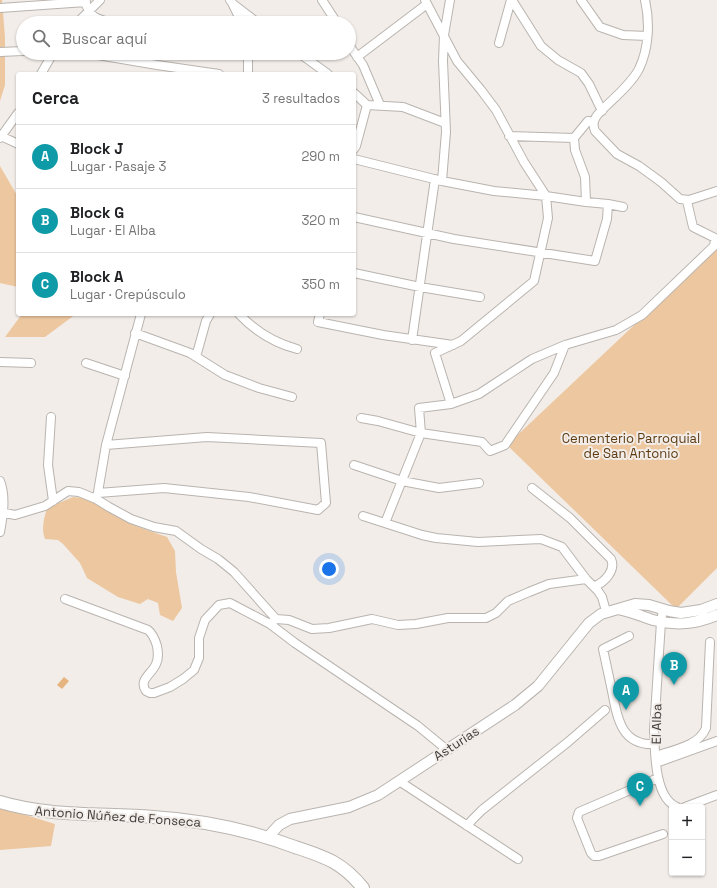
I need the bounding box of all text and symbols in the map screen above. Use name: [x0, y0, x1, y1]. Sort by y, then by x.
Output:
search box: [16, 16, 356, 60]
icon: search: [30, 27, 52, 49]
text: Buscar aquí: [62, 29, 147, 48]
text: Cerca: [32, 87, 79, 109]
text: 3 resultados: [262, 90, 340, 107]
text: Block J: [70, 139, 123, 158]
text: A: [41, 148, 49, 165]
text: 290 m: [301, 148, 340, 165]
text: Lugar · Pasaje 3: [70, 158, 166, 175]
text: Block G: [70, 203, 124, 222]
text: B: [41, 212, 49, 229]
text: 320 m: [301, 212, 340, 229]
text: Lugar · El Alba: [70, 222, 156, 239]
text: Block A: [70, 267, 124, 286]
text: C: [41, 276, 49, 293]
text: 350 m: [302, 276, 340, 293]
text: Lugar · Crepúsculo: [70, 286, 186, 303]
park label: Cementerio Parroquial de San Antonio: [562, 430, 700, 462]
your location: [319, 559, 339, 579]
pin: B: [661, 652, 687, 685]
pin: A: [613, 677, 639, 710]
street label: El Alba: [648, 703, 665, 745]
street label: Asturias: [430, 722, 482, 764]
pin: C: [627, 773, 653, 806]
street label: Antonio Núñez de Fonseca: [34, 802, 202, 831]
map controls: [669, 804, 705, 876]
button: +: [669, 804, 705, 840]
button: −: [669, 840, 705, 876]

